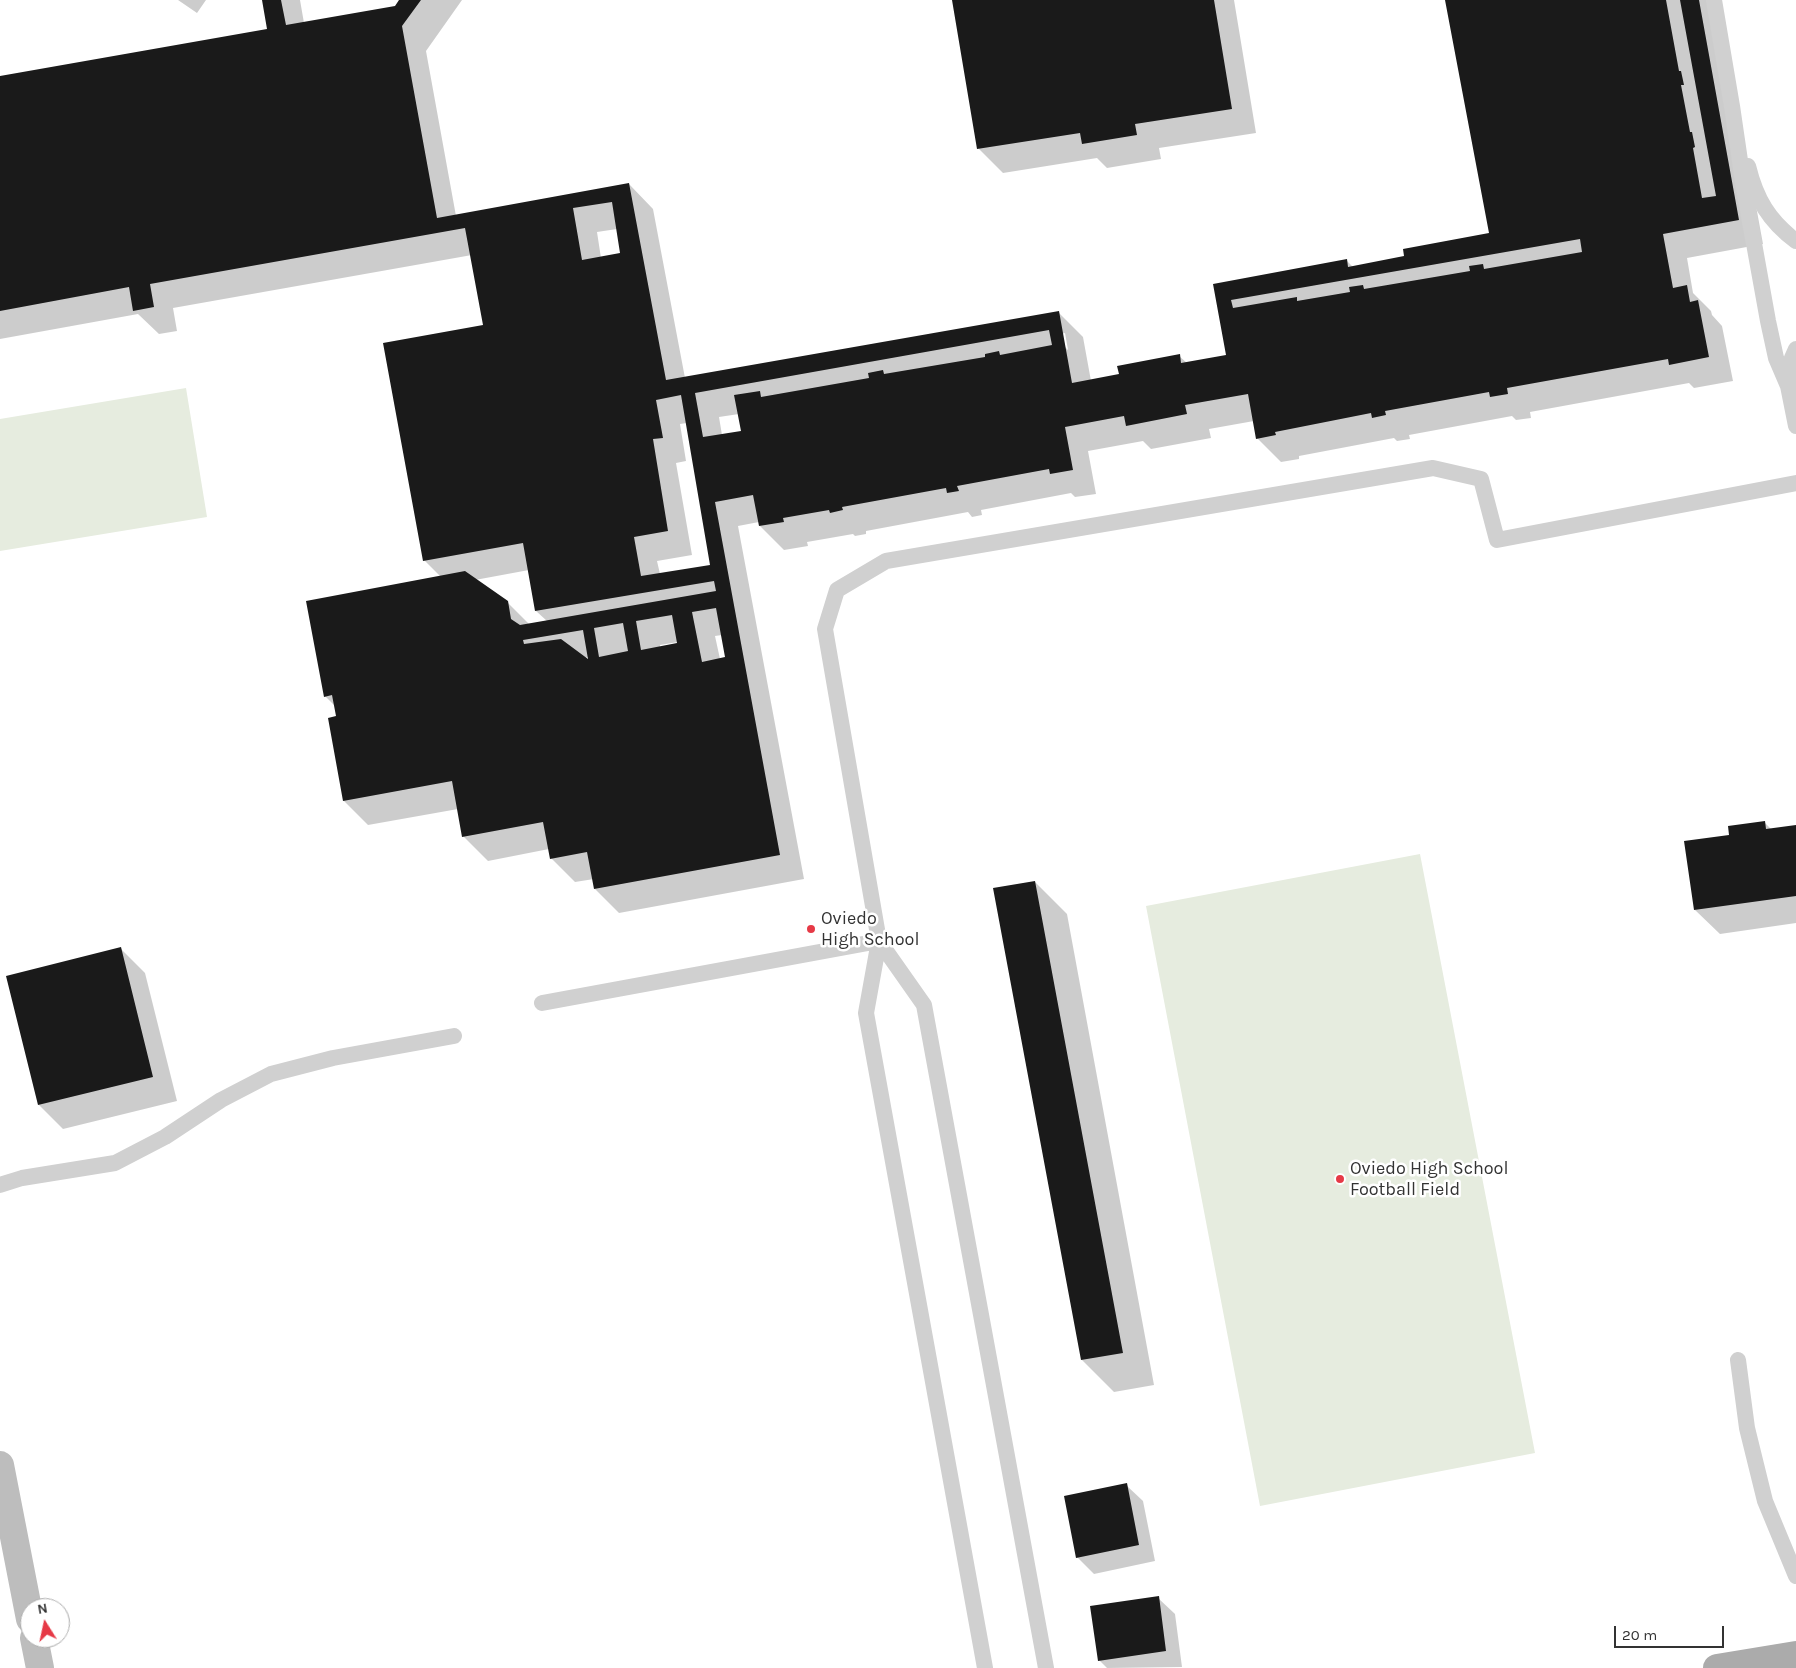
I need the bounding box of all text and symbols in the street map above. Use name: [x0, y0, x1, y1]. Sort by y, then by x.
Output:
place label: Oviedo High School: [821, 908, 919, 951]
marker: Oviedo High School: [805, 923, 817, 935]
place label: Oviedo High School Football Field: [1350, 1158, 1508, 1200]
marker: Oviedo High School Football Field: [1334, 1173, 1346, 1185]
north arrow: [20, 1598, 70, 1648]
text: N: [36, 1599, 49, 1618]
scale bar: [1616, 1616, 1726, 1648]
text: 20 m: [1622, 1626, 1657, 1644]

